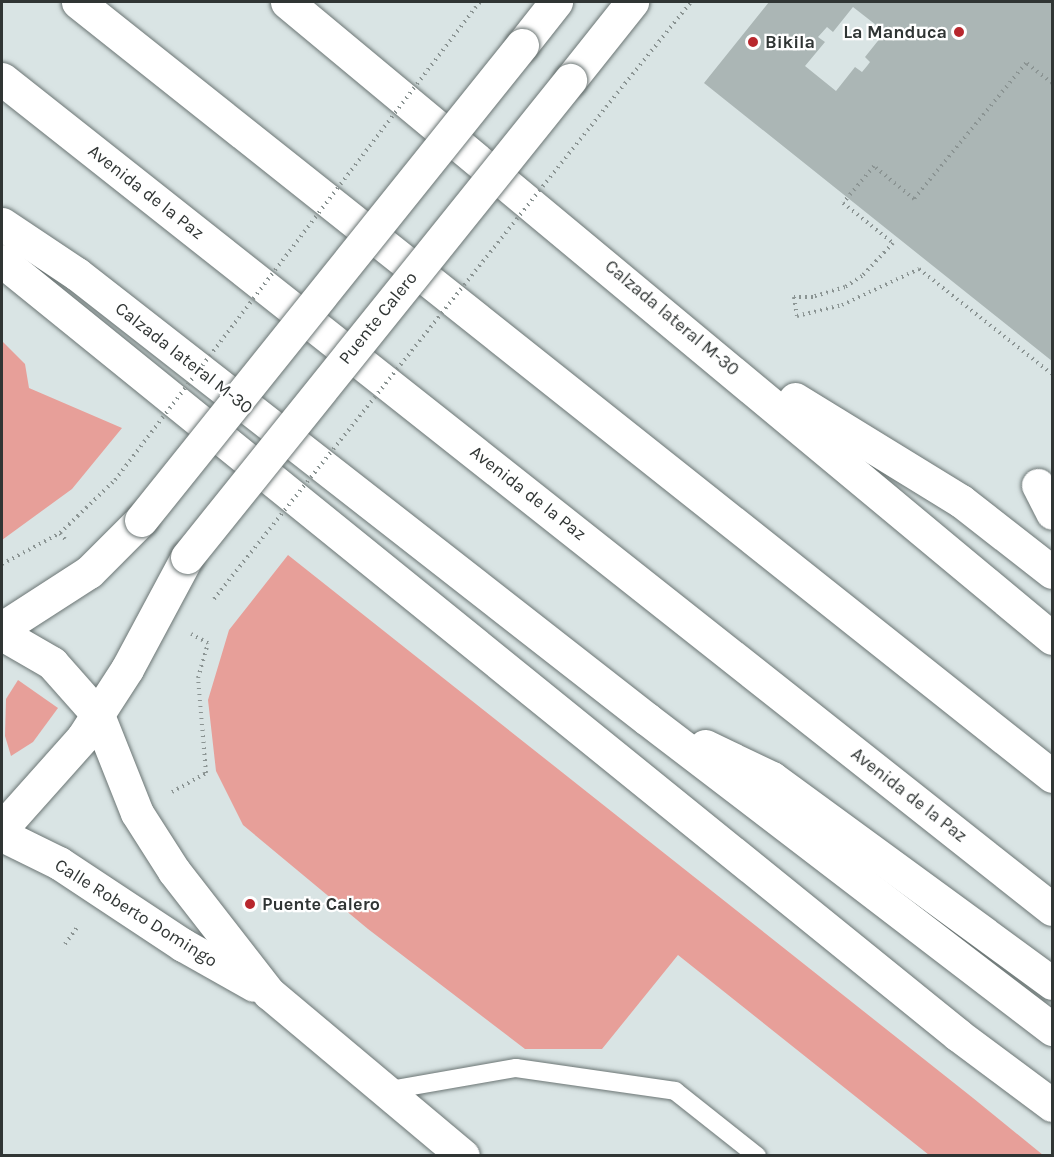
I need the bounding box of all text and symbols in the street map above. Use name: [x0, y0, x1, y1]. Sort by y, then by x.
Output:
place label: La Manduca: [843, 21, 947, 43]
marker: La Manduca: [952, 25, 966, 39]
place label: Bikila: [765, 31, 815, 53]
marker: Bikila: [746, 35, 760, 49]
street label: Avenida de la Paz: [84, 140, 208, 244]
street label: Calzada lateral M-30: [600, 255, 744, 381]
street label: Puente Calero: [334, 267, 422, 369]
street label: Calzada lateral M-30: [111, 298, 257, 418]
street label: Avenida de la Paz: [466, 441, 590, 545]
street label: Avenida de la Paz: [847, 743, 971, 847]
street label: Calle Roberto Domingo: [51, 854, 221, 972]
place label: Puente Calero: [262, 893, 380, 915]
marker: Puente Calero: [243, 897, 257, 911]

